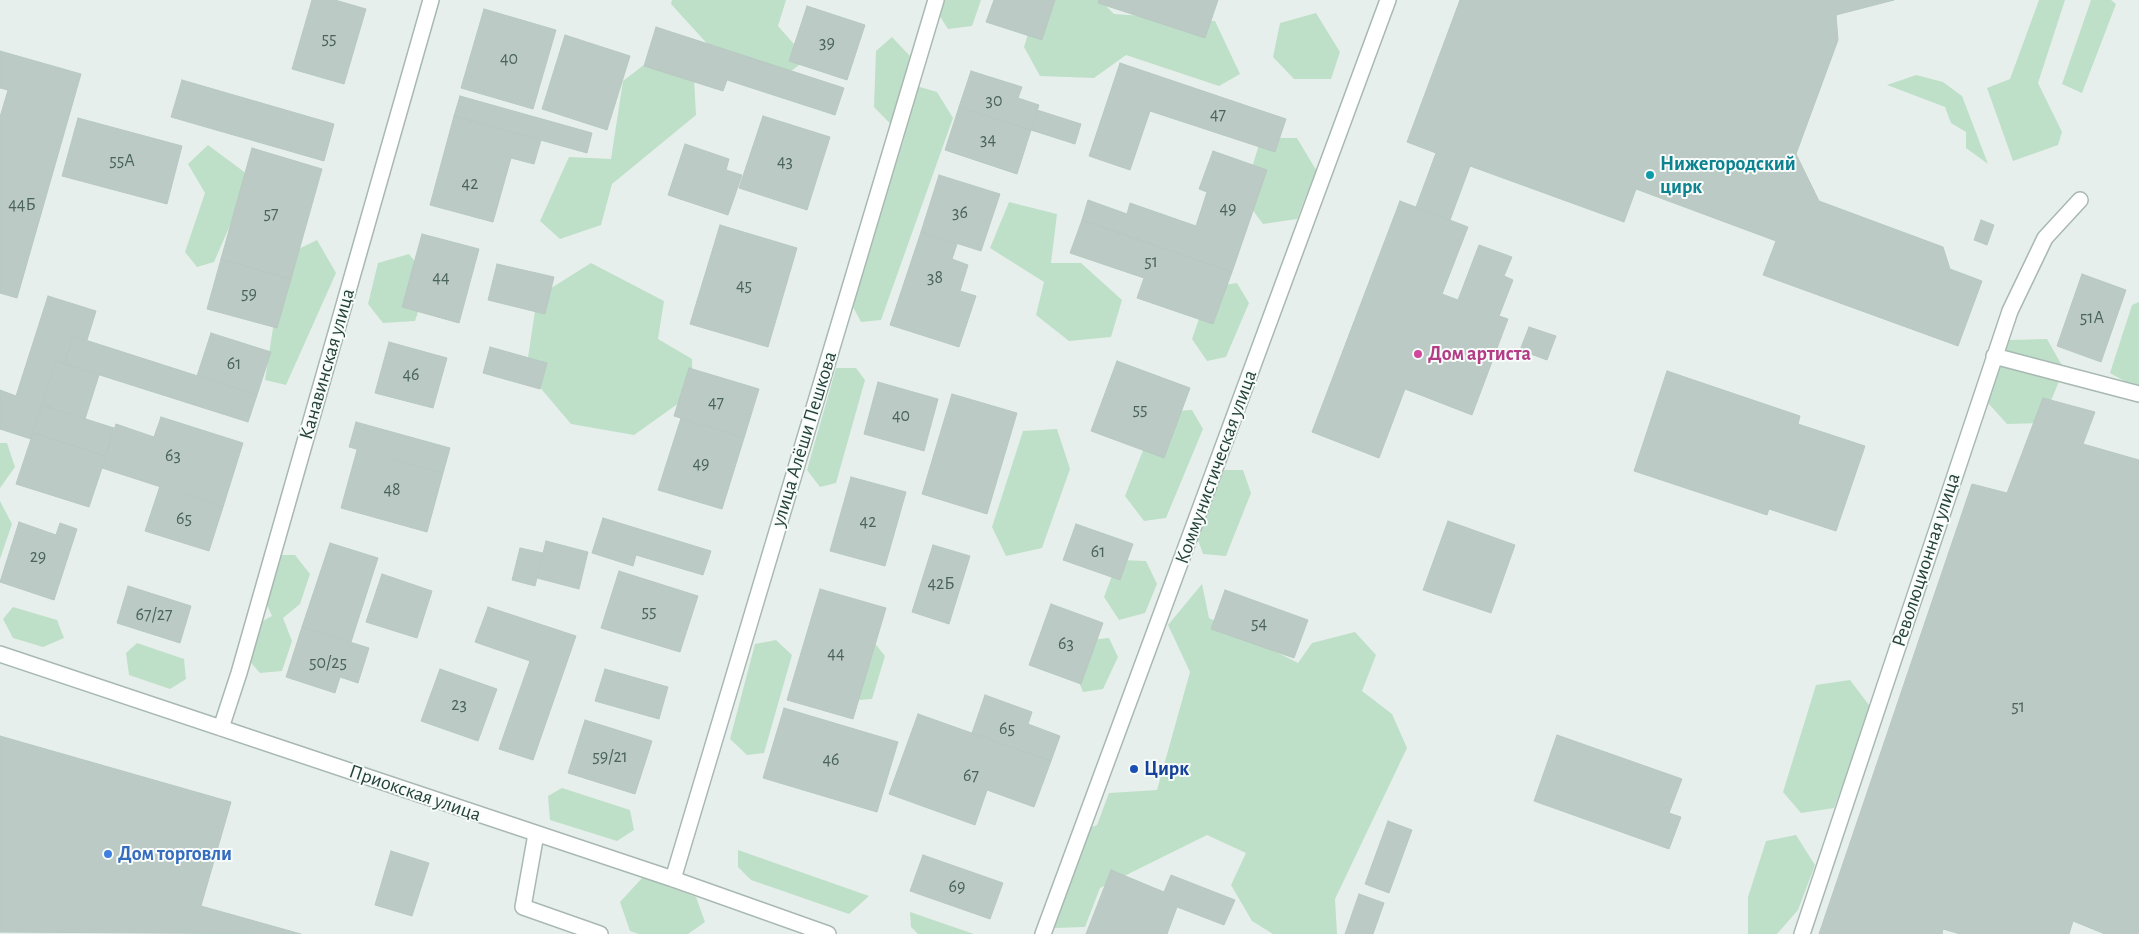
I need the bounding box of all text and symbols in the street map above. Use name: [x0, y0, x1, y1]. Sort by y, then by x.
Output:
house number: 55: [321, 28, 337, 50]
house number: 39: [819, 32, 835, 54]
house number: 40: [500, 48, 518, 70]
house number: 30: [986, 90, 1002, 112]
house number: 47: [1210, 104, 1226, 126]
house number: 34: [980, 129, 996, 151]
house number: 55А: [109, 150, 135, 172]
house number: 43: [777, 151, 793, 173]
place label: Нижегородский цирк: [1660, 152, 1796, 199]
marker: Нижегородский цирк: [1644, 169, 1656, 181]
house number: 42: [462, 173, 478, 195]
house number: 44Б: [8, 194, 36, 216]
house number: 49: [1219, 198, 1237, 220]
house number: 36: [952, 202, 968, 224]
house number: 57: [263, 203, 279, 225]
house number: 51: [1144, 251, 1158, 273]
house number: 44: [432, 267, 450, 289]
house number: 38: [927, 267, 943, 289]
house number: 45: [736, 275, 752, 297]
house number: 59: [241, 283, 257, 305]
street label: Канавинская улица: [294, 286, 360, 442]
house number: 51А: [2080, 307, 2104, 329]
place label: Дом артиста: [1428, 342, 1531, 366]
marker: Дом артиста: [1412, 348, 1424, 360]
street label: улица Алёши Пешкова: [766, 349, 842, 529]
house number: 61: [227, 353, 241, 375]
house number: 46: [402, 364, 420, 386]
street label: Коммунистическая улица: [1170, 367, 1262, 567]
house number: 47: [708, 392, 724, 414]
house number: 55: [1132, 399, 1148, 421]
house number: 40: [892, 405, 910, 427]
house number: 63: [165, 445, 181, 467]
house number: 49: [692, 453, 710, 475]
street label: Революционная улица: [1887, 470, 1965, 650]
house number: 48: [383, 479, 401, 501]
house number: 65: [176, 508, 192, 530]
house number: 42: [860, 511, 876, 533]
house number: 61: [1091, 541, 1105, 563]
house number: 29: [30, 546, 46, 568]
house number: 42Б: [927, 573, 955, 595]
house number: 55: [641, 601, 657, 623]
house number: 67/27: [136, 604, 172, 626]
house number: 54: [1251, 613, 1267, 635]
house number: 63: [1058, 633, 1074, 655]
house number: 44: [827, 643, 845, 665]
house number: 50/25: [309, 652, 347, 674]
house number: 23: [451, 694, 467, 716]
house number: 51: [2011, 696, 2025, 718]
house number: 65: [999, 718, 1015, 740]
house number: 59/21: [592, 746, 628, 768]
house number: 46: [822, 749, 840, 771]
place label: Цирк: [1144, 757, 1189, 781]
street label: Приокская улица: [346, 759, 484, 827]
marker: Цирк: [1128, 763, 1140, 775]
house number: 67: [963, 765, 979, 787]
place label: Дом торговли: [118, 842, 232, 866]
marker: Дом торговли: [102, 848, 114, 860]
house number: 69: [949, 876, 965, 898]

